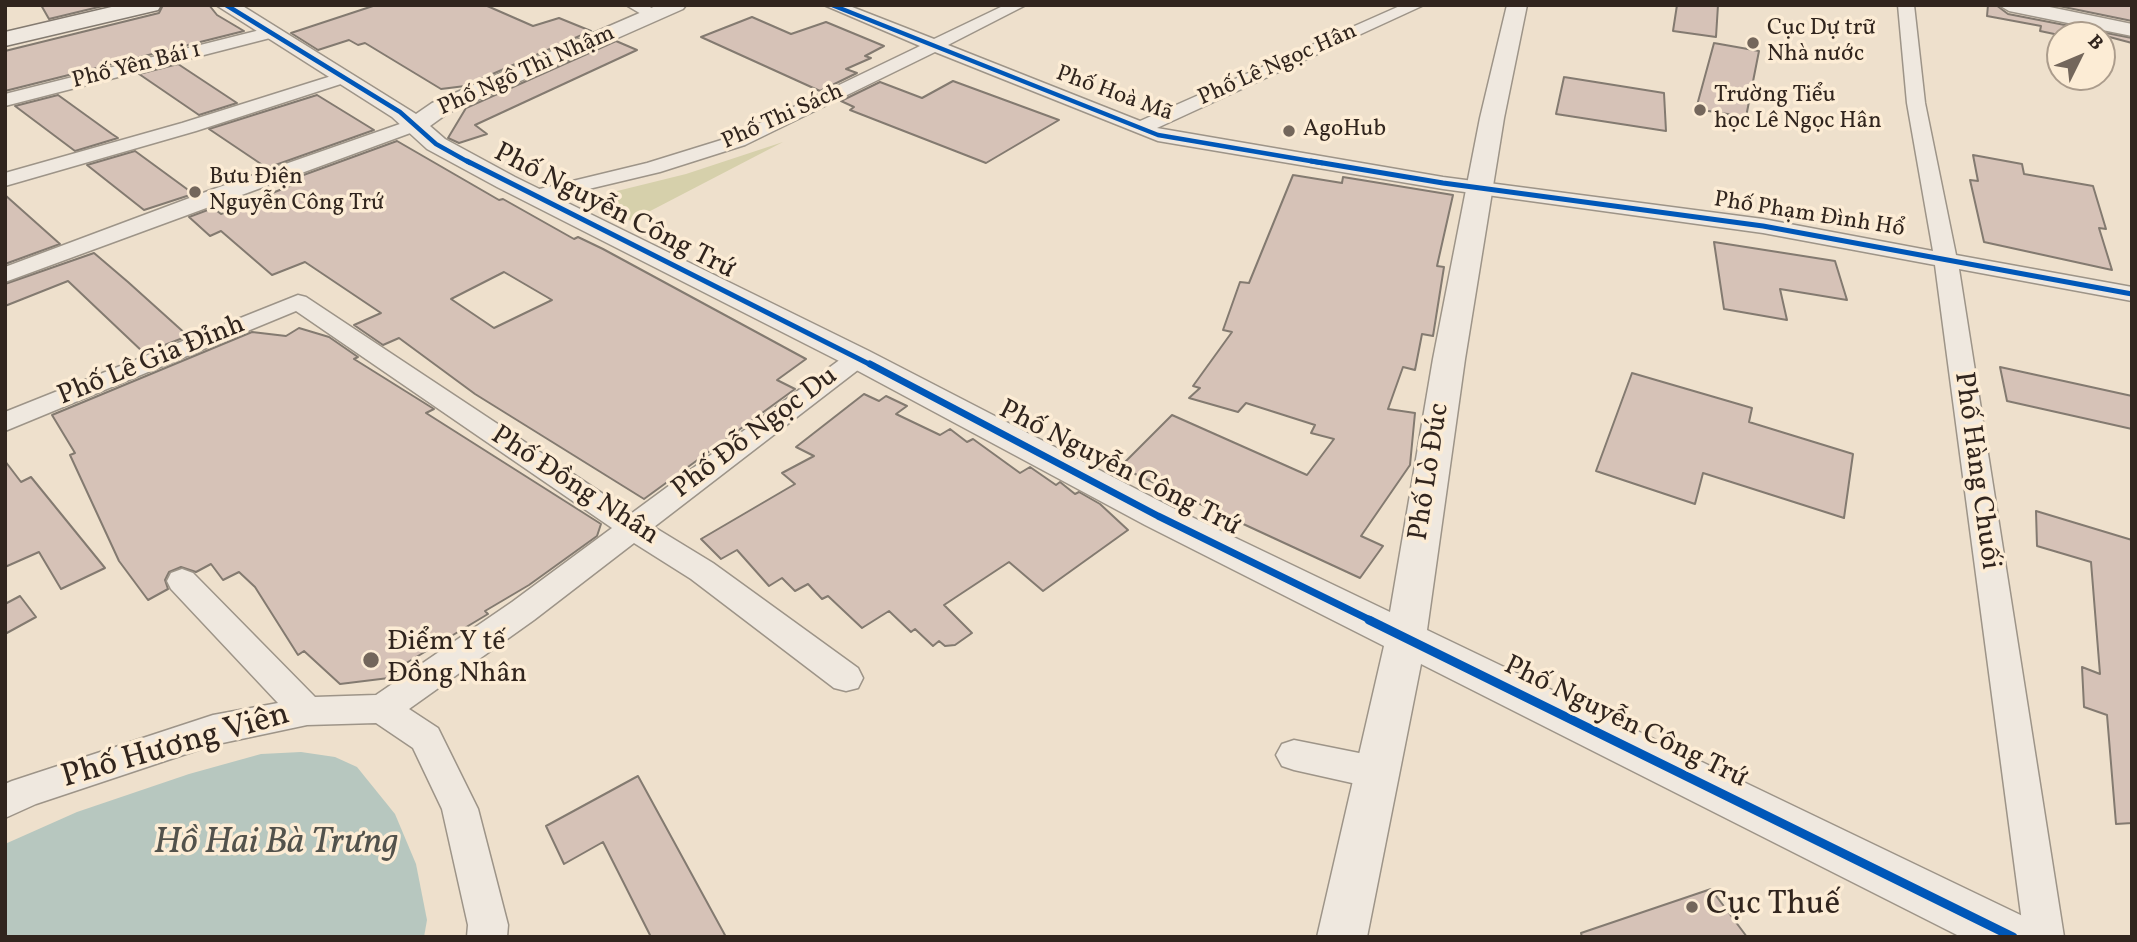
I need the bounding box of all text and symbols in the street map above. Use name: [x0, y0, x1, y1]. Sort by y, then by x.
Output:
place label: Cục Dự trữ Nhà nước: [1767, 16, 1876, 70]
street label: Phố Lê Ngọc Hân: [1194, 19, 1362, 113]
street label: Phố Ngô Thì Nhậm: [434, 21, 620, 123]
north arrow: [2046, 21, 2116, 91]
text: B: [2081, 30, 2109, 57]
marker: Cục Dự trữ Nhà nước: [1745, 35, 1761, 51]
street label: Phố Yên Bái 1: [70, 38, 204, 96]
street label: Phố Hoà Mã: [1052, 61, 1176, 129]
street label: Phố Thi Sách: [718, 79, 848, 157]
place label: Trường Tiểu học Lê Ngọc Hân: [1714, 83, 1882, 137]
marker: Trường Tiểu học Lê Ngọc Hân: [1692, 102, 1708, 118]
place label: AgoHub: [1303, 117, 1386, 145]
marker: AgoHub: [1281, 123, 1297, 139]
street label: Phố Nguyễn Công Trứ: [487, 137, 741, 289]
place label: Bưu Điện Nguyễn Công Trứ: [209, 165, 384, 219]
marker: Bưu Điện Nguyễn Công Trứ: [187, 184, 203, 200]
street label: Phố Phạm Đình Hổ: [1712, 187, 1906, 245]
street label: Phố Lê Gia Đỉnh: [54, 309, 250, 415]
street label: Phố Đỗ Ngọc Du: [667, 361, 845, 507]
street label: Phố Hàng Chuối: [1945, 370, 2005, 572]
street label: Phố Nguyễn Công Trứ: [992, 394, 1246, 546]
street label: Phố Lò Đúc: [1404, 401, 1458, 543]
street label: Phố Đồng Nhân: [484, 420, 664, 554]
place label: Điểm Y tế Đồng Nhân: [387, 627, 527, 693]
marker: Điểm Y tế Đồng Nhân: [361, 650, 381, 670]
street label: Phố Nguyễn Công Trứ: [1498, 650, 1752, 798]
street label: Phố Hương Viên: [58, 697, 294, 799]
water label: Hồ Hai Bà Trưng: [154, 823, 398, 867]
place label: Cục Thuế: [1706, 887, 1840, 927]
marker: Cục Thuế: [1684, 899, 1700, 915]

